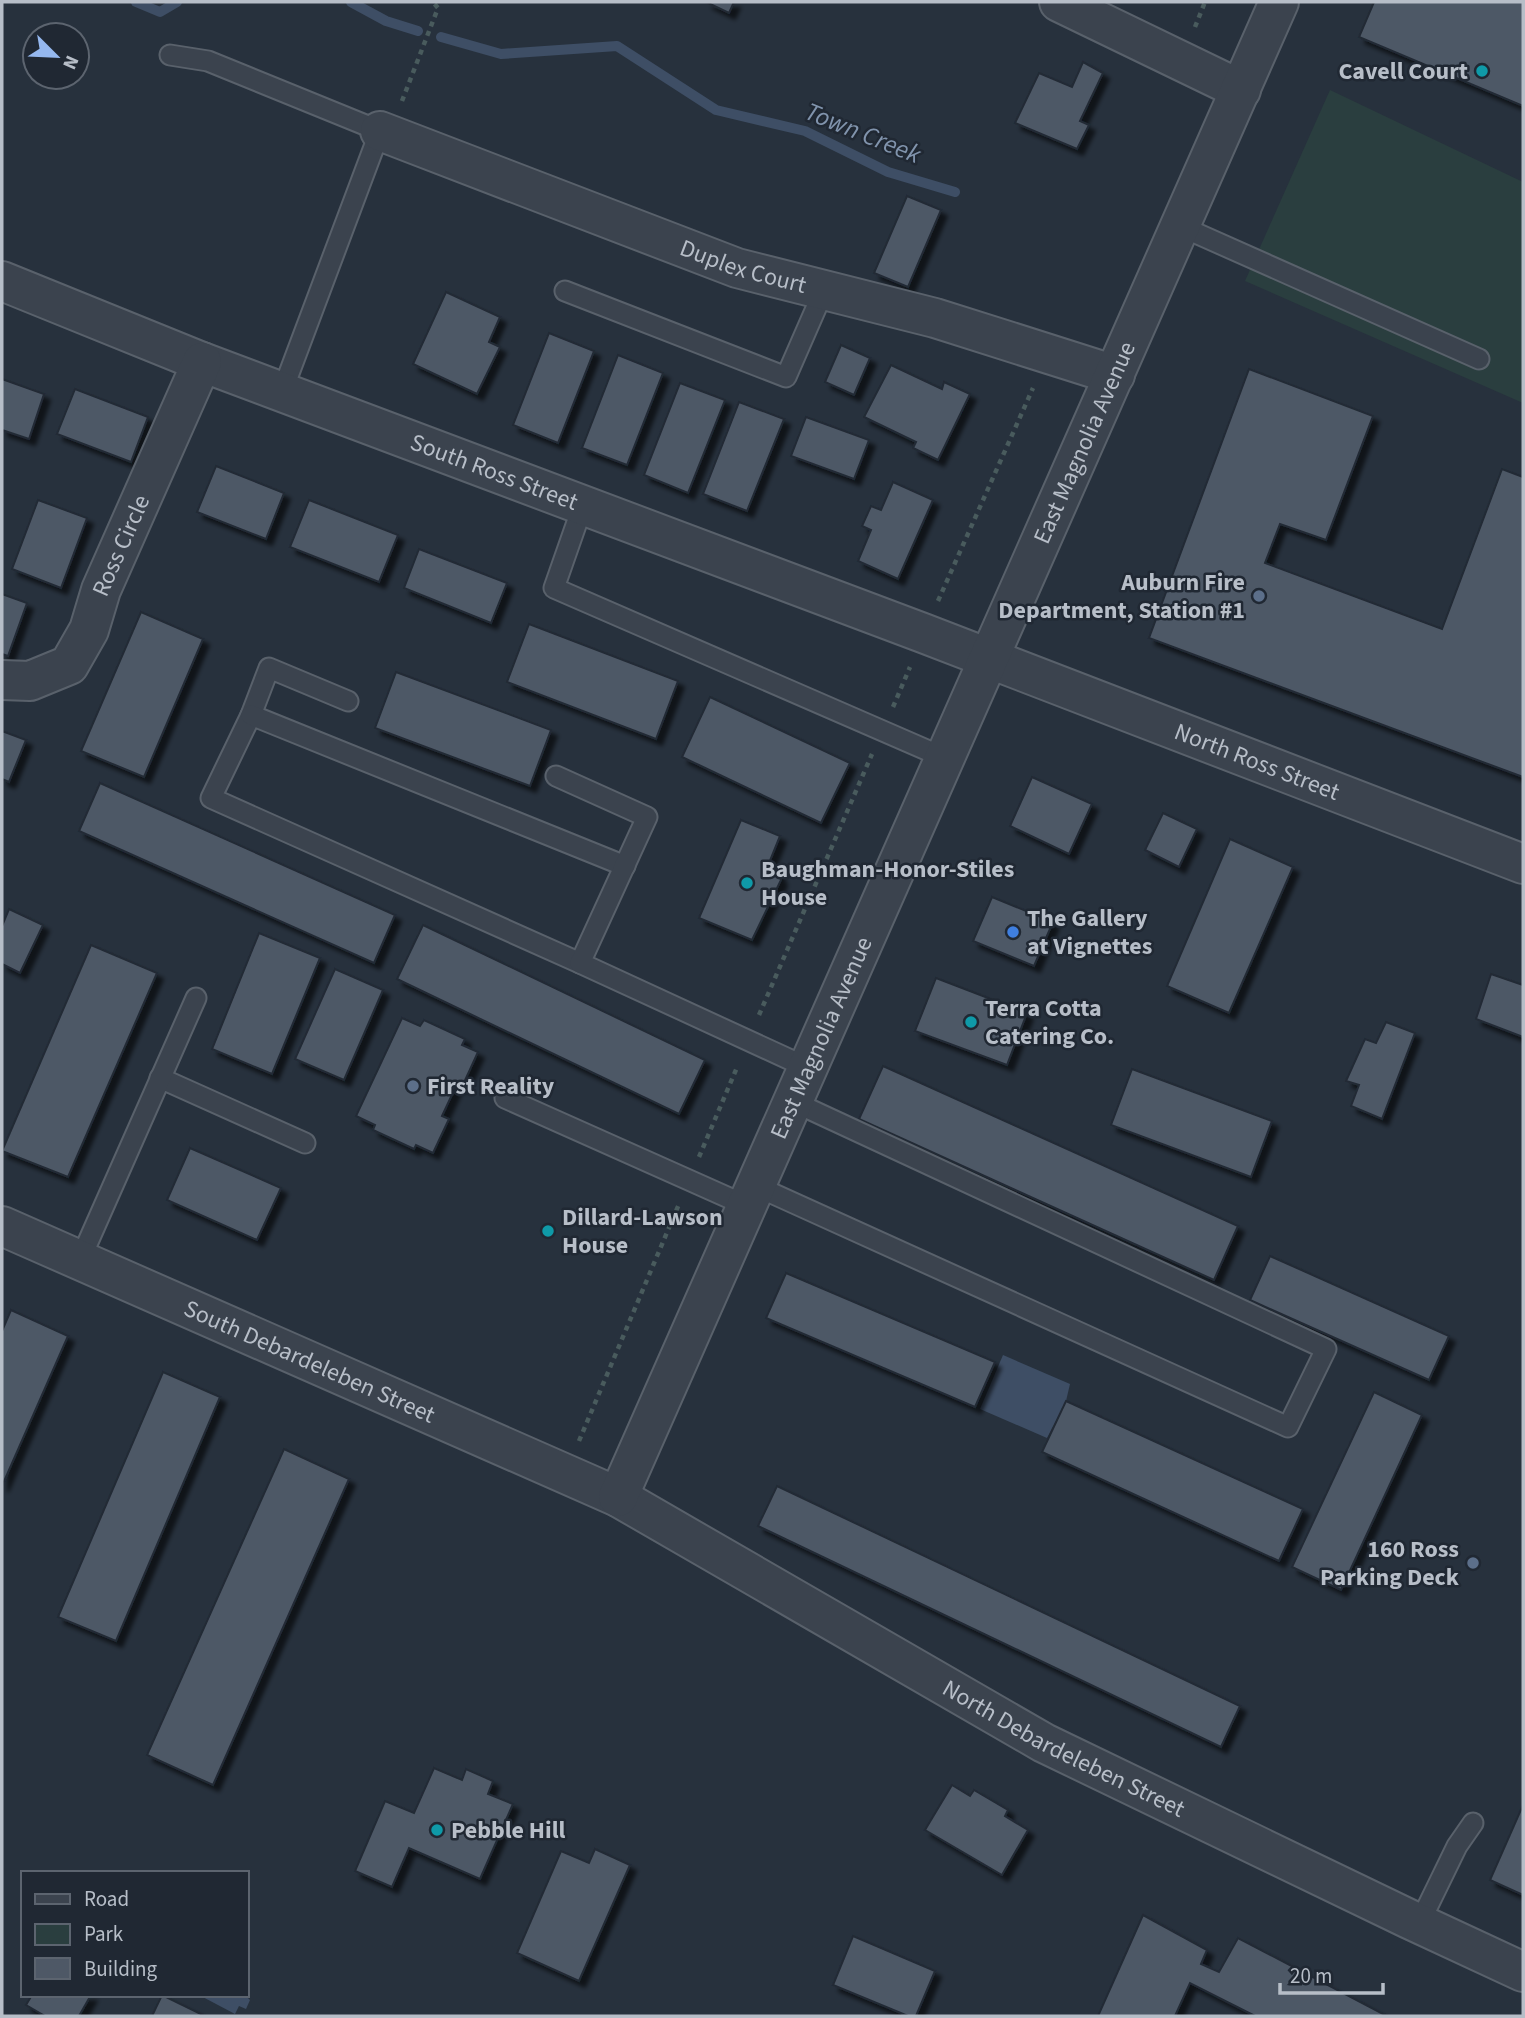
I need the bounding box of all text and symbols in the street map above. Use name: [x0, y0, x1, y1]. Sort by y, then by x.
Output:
north arrow: [21, 21, 91, 91]
text: N: [55, 51, 85, 74]
place label: Cavell Court: [1338, 54, 1468, 89]
marker: Cavell Court: [1474, 63, 1490, 79]
water label: Town Creek: [799, 93, 927, 173]
street label: Duplex Court: [675, 230, 810, 302]
street label: East Magnolia Avenue: [1024, 336, 1144, 549]
street label: South Ross Street: [406, 424, 583, 519]
street label: Ross Circle: [83, 489, 159, 602]
place label: Auburn Fire Department, Station #1: [998, 565, 1245, 628]
marker: Auburn Fire Department, Station #1: [1251, 588, 1267, 604]
street label: North Ross Street: [1169, 714, 1345, 809]
place label: Baughman-Honor-Stiles House: [761, 852, 1014, 915]
marker: Baughman-Honor-Stiles House: [739, 875, 755, 891]
place label: The Gallery at Vignettes: [1027, 901, 1152, 964]
marker: The Gallery at Vignettes: [1005, 924, 1021, 940]
street label: East Magnolia Avenue: [761, 931, 881, 1145]
place label: Terra Cotta Catering Co.: [985, 991, 1114, 1054]
marker: Terra Cotta Catering Co.: [963, 1014, 979, 1030]
place label: First Reality: [427, 1069, 555, 1104]
marker: First Reality: [405, 1078, 421, 1094]
place label: Dillard-Lawson House: [562, 1200, 723, 1263]
marker: Dillard-Lawson House: [540, 1223, 556, 1239]
street label: South Debardeleben Street: [178, 1291, 441, 1432]
place label: 160 Ross Parking Deck: [1320, 1532, 1460, 1595]
marker: 160 Ross Parking Deck: [1465, 1555, 1481, 1571]
street label: North Debardeleben Street: [936, 1671, 1191, 1826]
place label: Pebble Hill: [451, 1813, 565, 1848]
marker: Pebble Hill: [429, 1822, 445, 1838]
legend: [21, 1871, 248, 1997]
text: Road: [84, 1884, 129, 1914]
text: Park: [84, 1919, 124, 1949]
scale bar: [1280, 1952, 1383, 1996]
text: Building: [84, 1954, 158, 1984]
text: 20 m: [1290, 1961, 1332, 1991]

